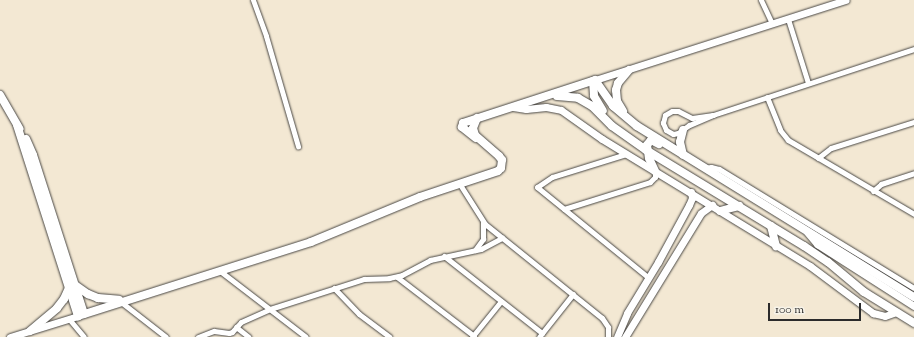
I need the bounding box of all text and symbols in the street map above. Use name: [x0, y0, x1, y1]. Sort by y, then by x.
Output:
scale bar: [770, 295, 863, 321]
text: 100 m: [775, 301, 804, 319]

